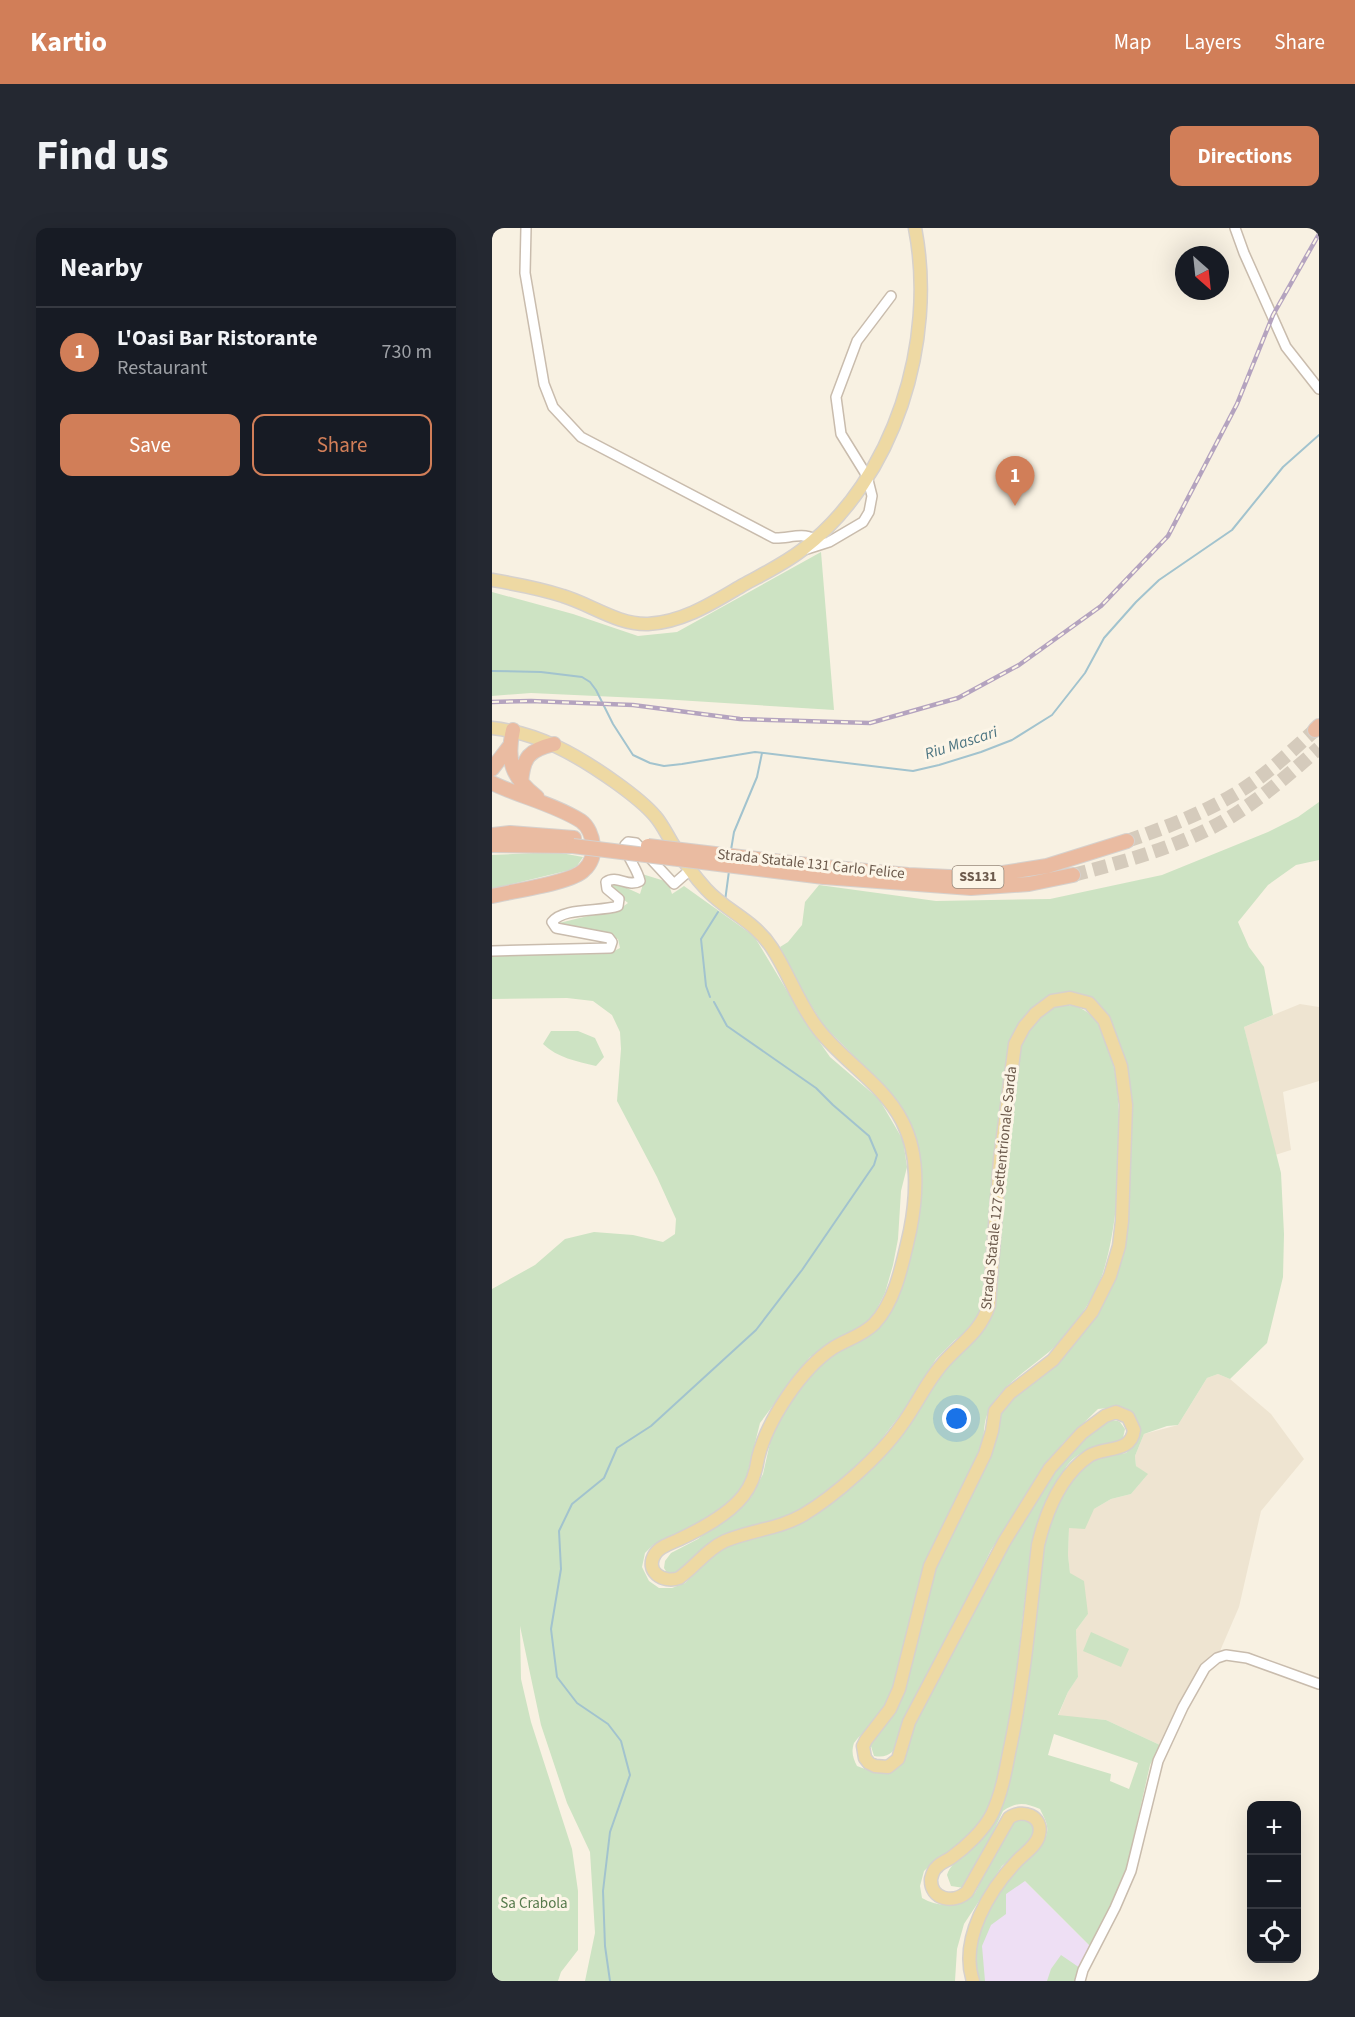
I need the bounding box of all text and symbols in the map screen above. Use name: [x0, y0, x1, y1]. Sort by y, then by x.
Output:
text: Kartio: [30, 22, 107, 62]
text: Map: [1114, 27, 1151, 57]
text: Layers: [1184, 27, 1241, 57]
text: Share: [1274, 27, 1325, 57]
text: Find us: [36, 126, 169, 186]
button: Directions: [1170, 126, 1319, 186]
north arrow: [1175, 246, 1229, 300]
text: Nearby: [60, 249, 143, 286]
text: L'Oasi Bar Ristorante: [117, 322, 318, 354]
text: 1: [74, 338, 85, 366]
text: 730 m: [382, 338, 432, 366]
text: Restaurant: [117, 354, 208, 382]
button: Save: [60, 414, 240, 476]
button: Share: [252, 414, 432, 476]
pin: 1: [996, 456, 1034, 506]
water label: Riu Mascari: [922, 721, 1000, 765]
street label: Strada Statale 131 Carlo Felice: [716, 844, 906, 884]
road number: SS131: [952, 866, 1004, 888]
street label: Strada Statale 127 Settentrionale Sarda: [976, 1065, 1022, 1311]
your location: [942, 1404, 971, 1433]
map controls: [1247, 1801, 1301, 1963]
button: +: [1247, 1801, 1301, 1855]
button: −: [1247, 1855, 1301, 1909]
park label: Sa Crabola: [500, 1893, 568, 1914]
button: locate: [1247, 1909, 1301, 1963]

